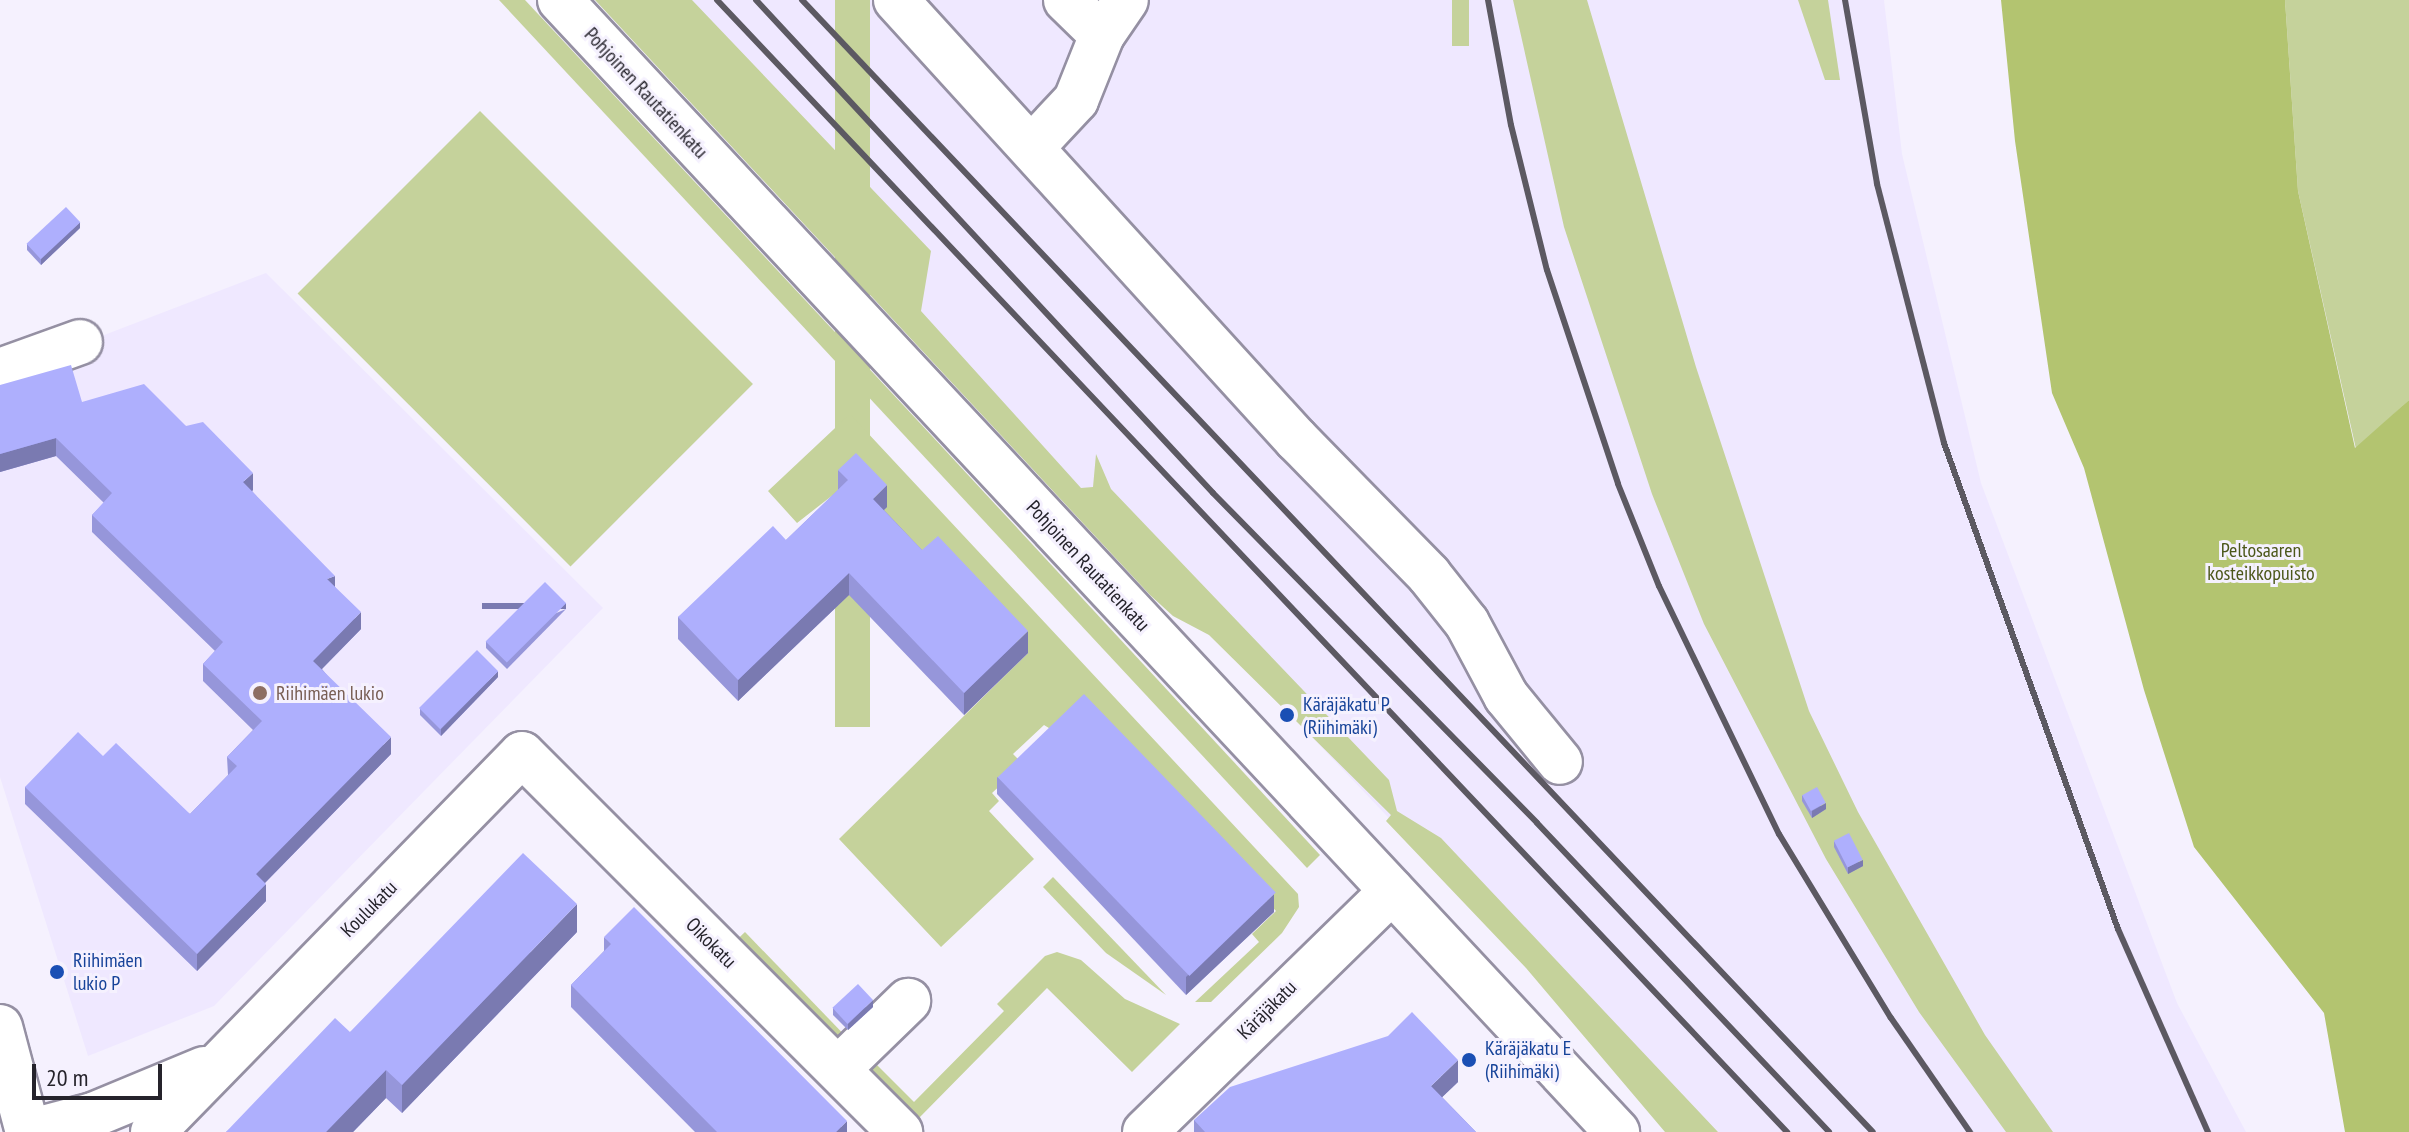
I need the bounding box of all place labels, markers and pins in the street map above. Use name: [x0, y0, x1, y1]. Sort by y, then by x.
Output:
place label: Riihimäen lukio: [276, 681, 384, 705]
marker: Riihimäen lukio: [251, 684, 269, 702]
place label: Käräjäkatu P (Riihimäki): [1303, 692, 1390, 739]
marker: Käräjäkatu P (Riihimäki): [1278, 706, 1296, 724]
place label: Riihimäen lukio P: [73, 948, 142, 995]
marker: Riihimäen lukio P: [48, 963, 66, 981]
place label: Käräjäkatu E (Riihimäki): [1485, 1036, 1571, 1083]
marker: Käräjäkatu E (Riihimäki): [1460, 1051, 1478, 1069]

